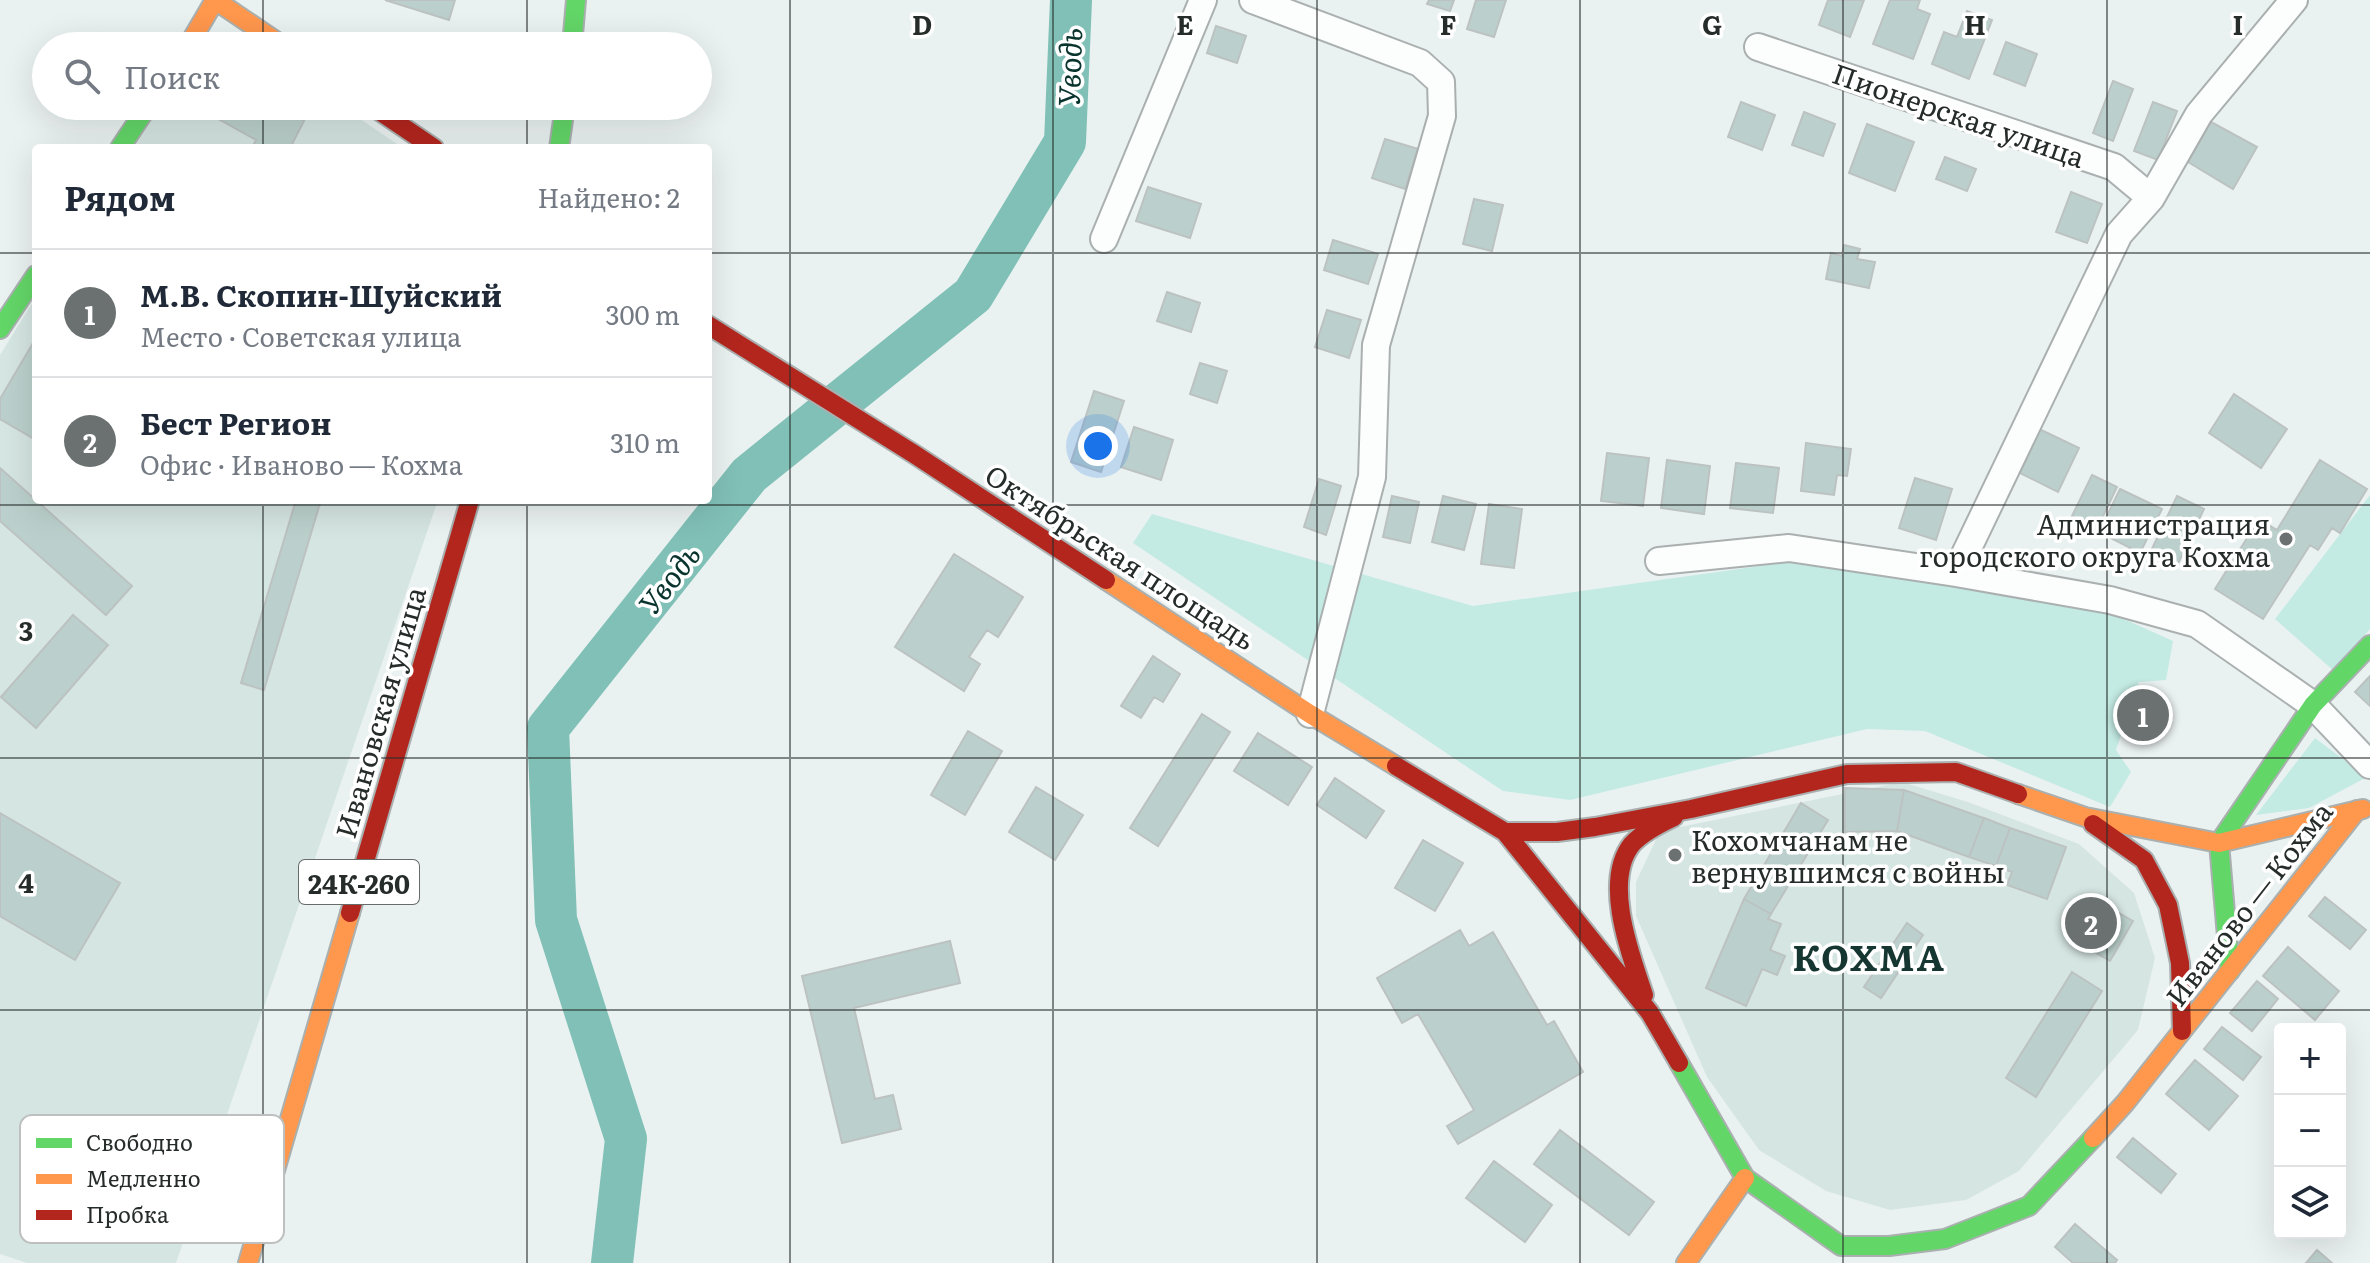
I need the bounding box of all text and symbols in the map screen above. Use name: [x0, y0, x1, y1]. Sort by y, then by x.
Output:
text: D: [912, 4, 932, 43]
text: E: [1176, 4, 1194, 43]
text: F: [1440, 4, 1456, 43]
text: G: [1702, 4, 1722, 43]
text: H: [1964, 4, 1986, 43]
text: I: [2233, 4, 2243, 43]
water label: Уводь: [1045, 27, 1091, 107]
search box: [32, 32, 712, 120]
street label: Пионерская улица: [1827, 51, 2091, 177]
icon: search: [60, 54, 104, 98]
text: Поиск: [124, 54, 220, 98]
text: Рядом: [64, 171, 176, 221]
text: Найдено: 2: [537, 177, 680, 216]
text: М.В. Скопин-Шуйский: [140, 272, 502, 316]
text: 1: [85, 294, 95, 333]
text: 300 m: [605, 294, 680, 333]
text: Место · Советская улица: [140, 316, 461, 355]
text: Бест Регион: [140, 400, 331, 444]
text: 2: [83, 422, 97, 461]
text: 310 m: [610, 422, 680, 461]
your location: [1078, 426, 1118, 466]
text: Офис · Иваново — Кохма: [140, 444, 463, 483]
street label: Октябрьская площадь: [978, 453, 1264, 659]
place label: Администрация городского округа Кохма: [1919, 502, 2270, 576]
marker: Администрация городского округа Кохма: [2277, 530, 2295, 548]
water label: Уводь: [627, 534, 709, 622]
street label: Ивановская улица: [323, 581, 435, 843]
text: 3: [19, 610, 33, 649]
pin: 1: [2117, 685, 2169, 745]
street label: Иваново — Кохма: [2155, 792, 2341, 1014]
place label: Кохомчанам не вернувшимся с войны: [1691, 818, 2005, 892]
marker: Кохомчанам не вернувшимся с войны: [1666, 846, 1684, 864]
road number: 24К-260: [299, 860, 419, 904]
text: 4: [18, 862, 34, 901]
pin: 2: [2065, 893, 2117, 953]
district label: КОХМА: [1792, 929, 1946, 982]
map controls: [2274, 1023, 2346, 1239]
button: +: [2274, 1023, 2346, 1095]
button: −: [2274, 1095, 2346, 1167]
legend: [20, 1115, 284, 1243]
text: Свободно: [86, 1125, 193, 1158]
text: Медленно: [86, 1161, 201, 1194]
button: layers: [2274, 1167, 2346, 1239]
text: Пробка: [86, 1197, 169, 1230]

